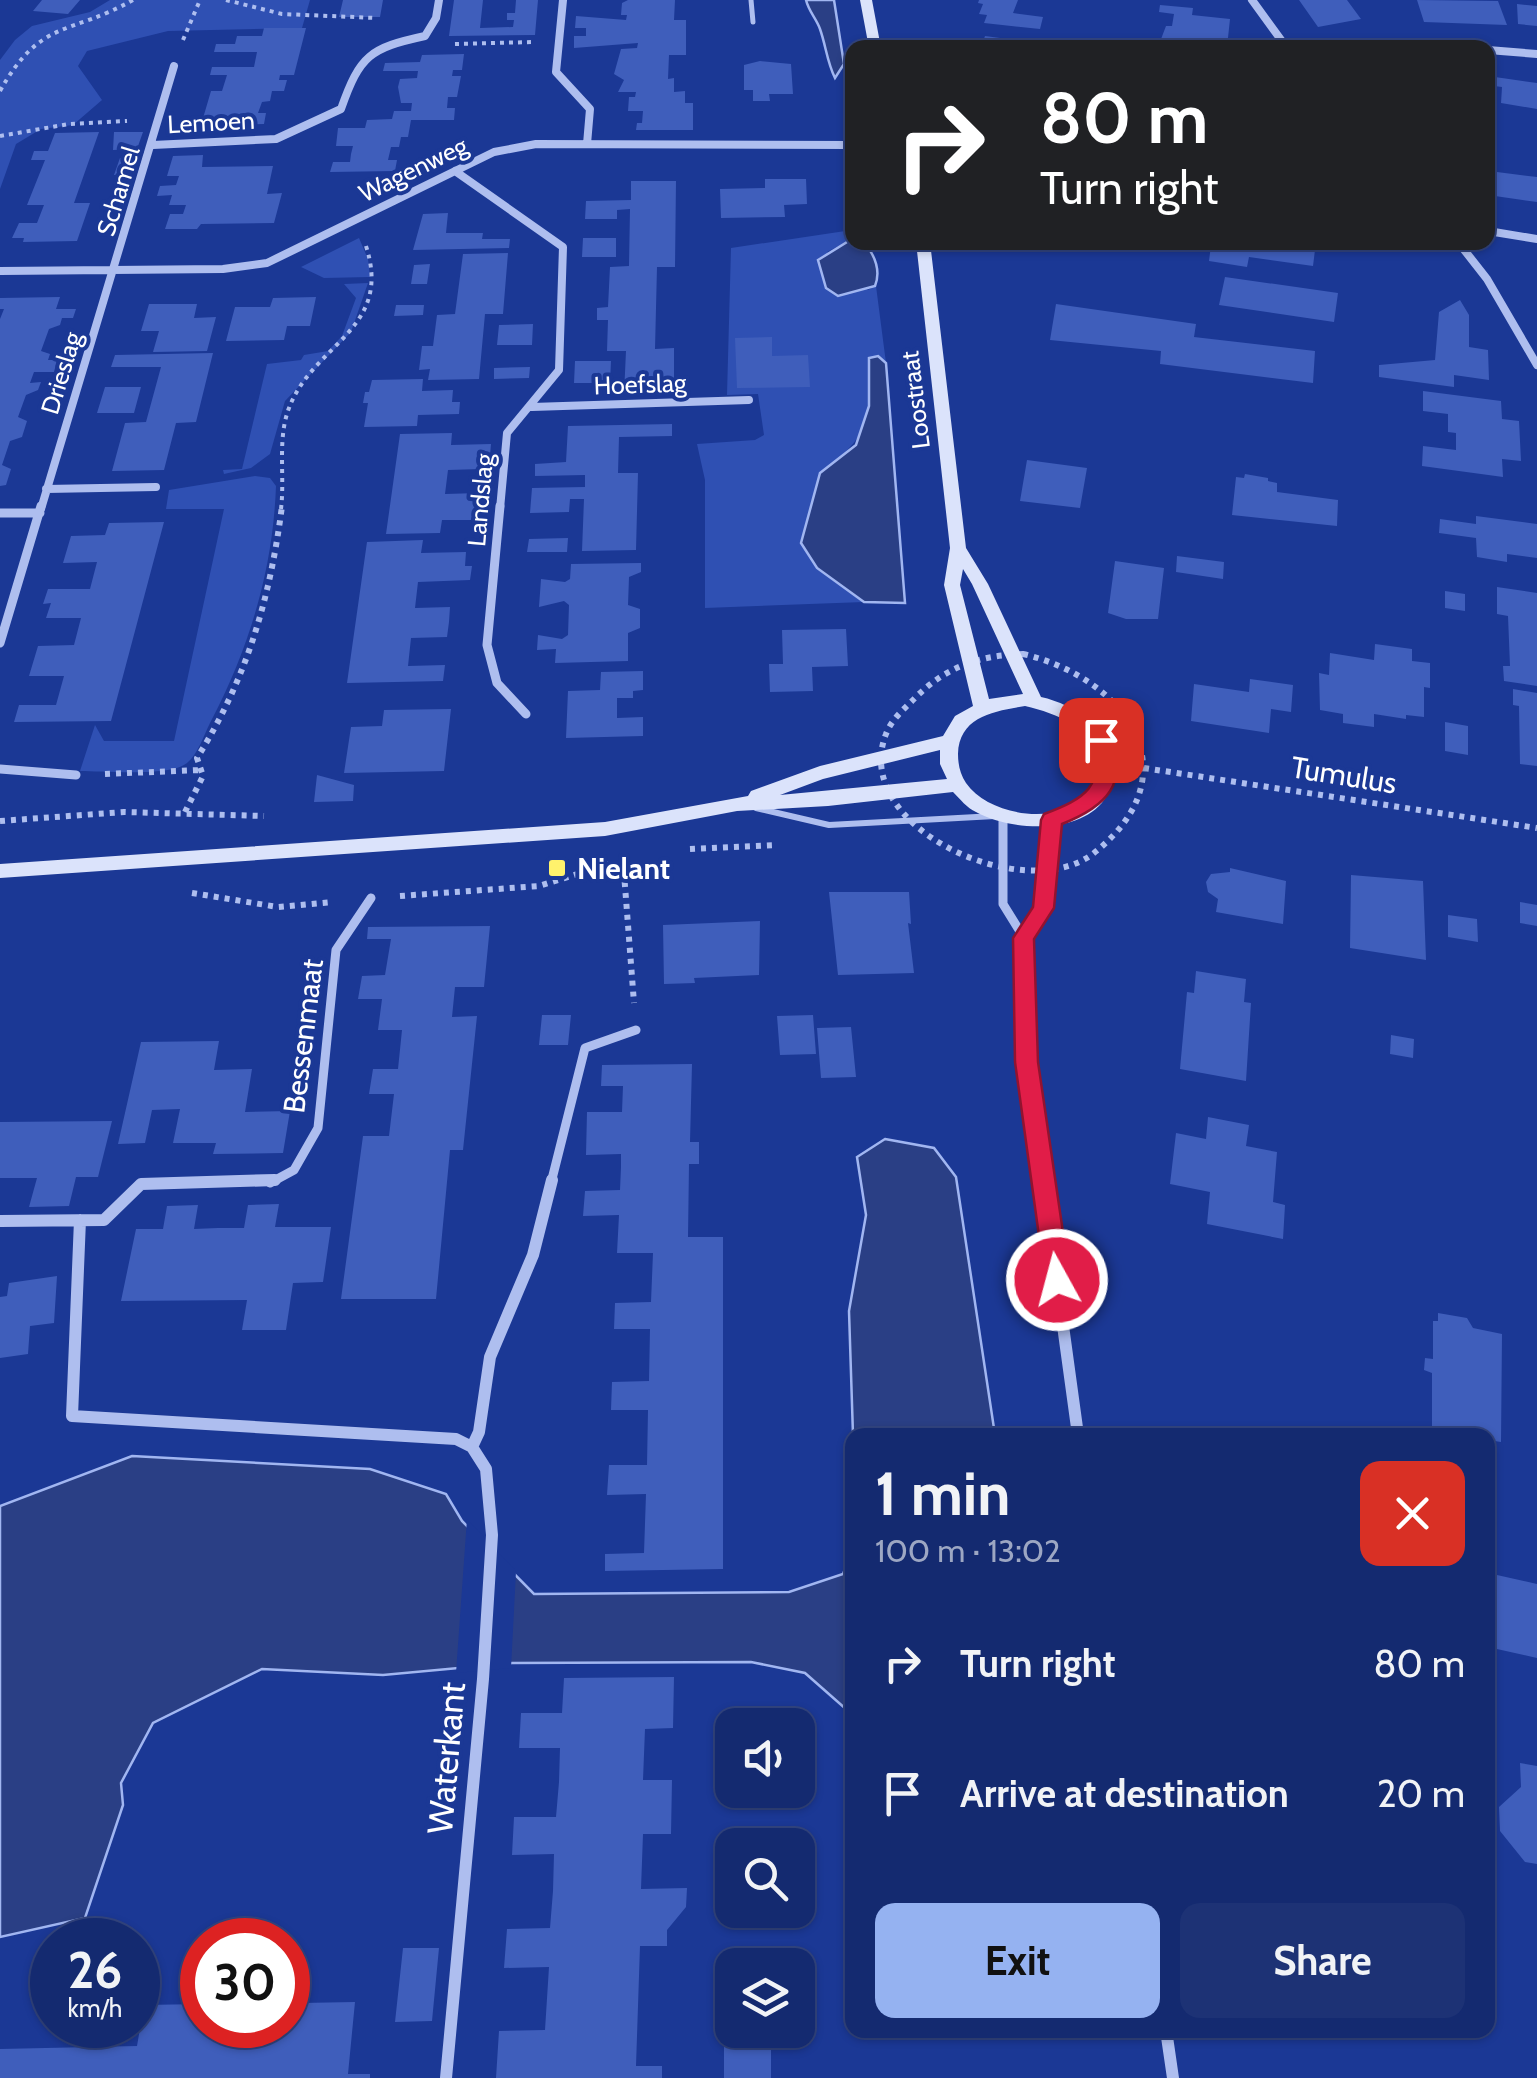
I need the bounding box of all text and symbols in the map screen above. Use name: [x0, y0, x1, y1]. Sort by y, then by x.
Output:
text: 80 m: [1040, 75, 1208, 161]
icon: right: [875, 80, 1005, 210]
street label: Lemoen: [167, 105, 255, 139]
street label: Wagenweg: [354, 130, 473, 208]
street label: Schamel: [90, 142, 146, 239]
text: Turn right: [1040, 161, 1219, 215]
street label: Drieslag: [34, 328, 88, 418]
street label: Loostraat: [894, 349, 936, 451]
street label: Hoefslag: [593, 367, 687, 401]
street label: Landslag: [461, 452, 499, 548]
pin: [1059, 698, 1144, 783]
icon: arrive: [1074, 713, 1129, 768]
street label: Tumulus: [1289, 748, 1399, 802]
place label: Nielant: [577, 850, 670, 887]
marker: Nielant: [546, 857, 568, 879]
street label: Bessenmaat: [275, 957, 331, 1115]
position arrow: [1005, 1228, 1109, 1332]
text: 1 min: [875, 1457, 1010, 1530]
button: close: [1360, 1461, 1465, 1566]
text: 100 m · 13:02: [875, 1531, 1061, 1570]
icon: right: [875, 1636, 930, 1691]
text: Turn right: [960, 1640, 1116, 1687]
text: 80 m: [1374, 1640, 1465, 1687]
street label: Waterkant: [418, 1680, 474, 1836]
map controls: [715, 1708, 815, 2048]
button: sound: [715, 1708, 815, 1808]
icon: arrive: [875, 1766, 930, 1821]
text: Arrive at destination: [960, 1770, 1289, 1817]
text: 20 m: [1377, 1770, 1465, 1817]
button: search: [715, 1828, 815, 1928]
button: Exit: [875, 1903, 1160, 2018]
button: Share: [1180, 1903, 1465, 2018]
speed limit sign: 30: [180, 1918, 310, 2048]
text: 26: [68, 1940, 122, 2001]
button: layers: [715, 1948, 815, 2048]
text: km/h: [68, 1993, 122, 2023]

